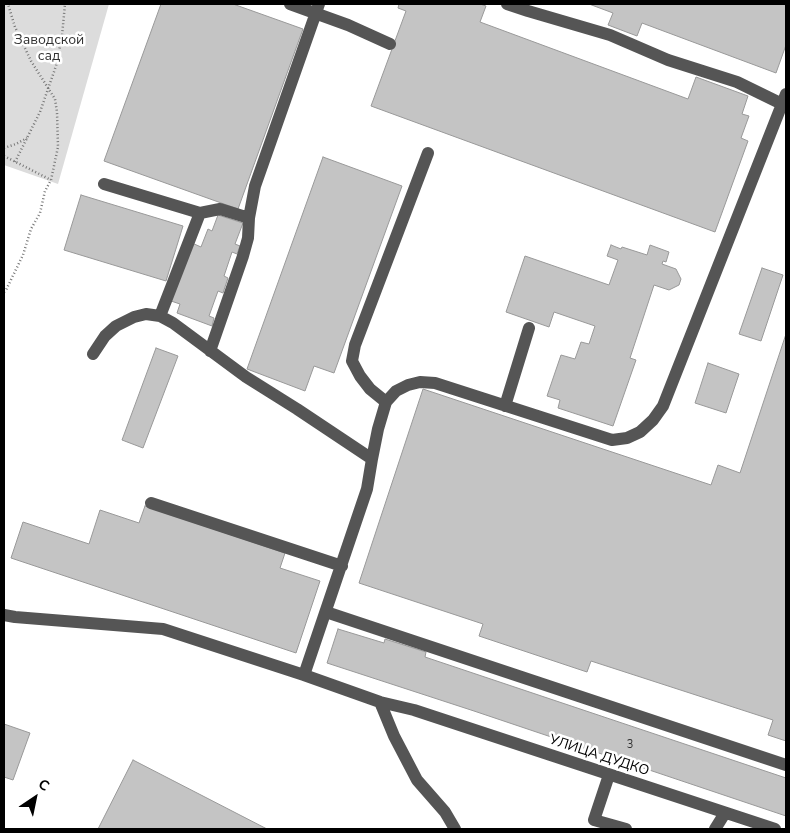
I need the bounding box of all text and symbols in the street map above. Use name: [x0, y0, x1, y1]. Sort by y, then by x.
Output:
park label: Заводской сад: [14, 33, 84, 65]
street label: УЛИЦА ДУДКО: [547, 732, 651, 780]
house number: 3: [627, 738, 633, 752]
north arrow: [10, 773, 60, 823]
text: С: [34, 775, 53, 796]

